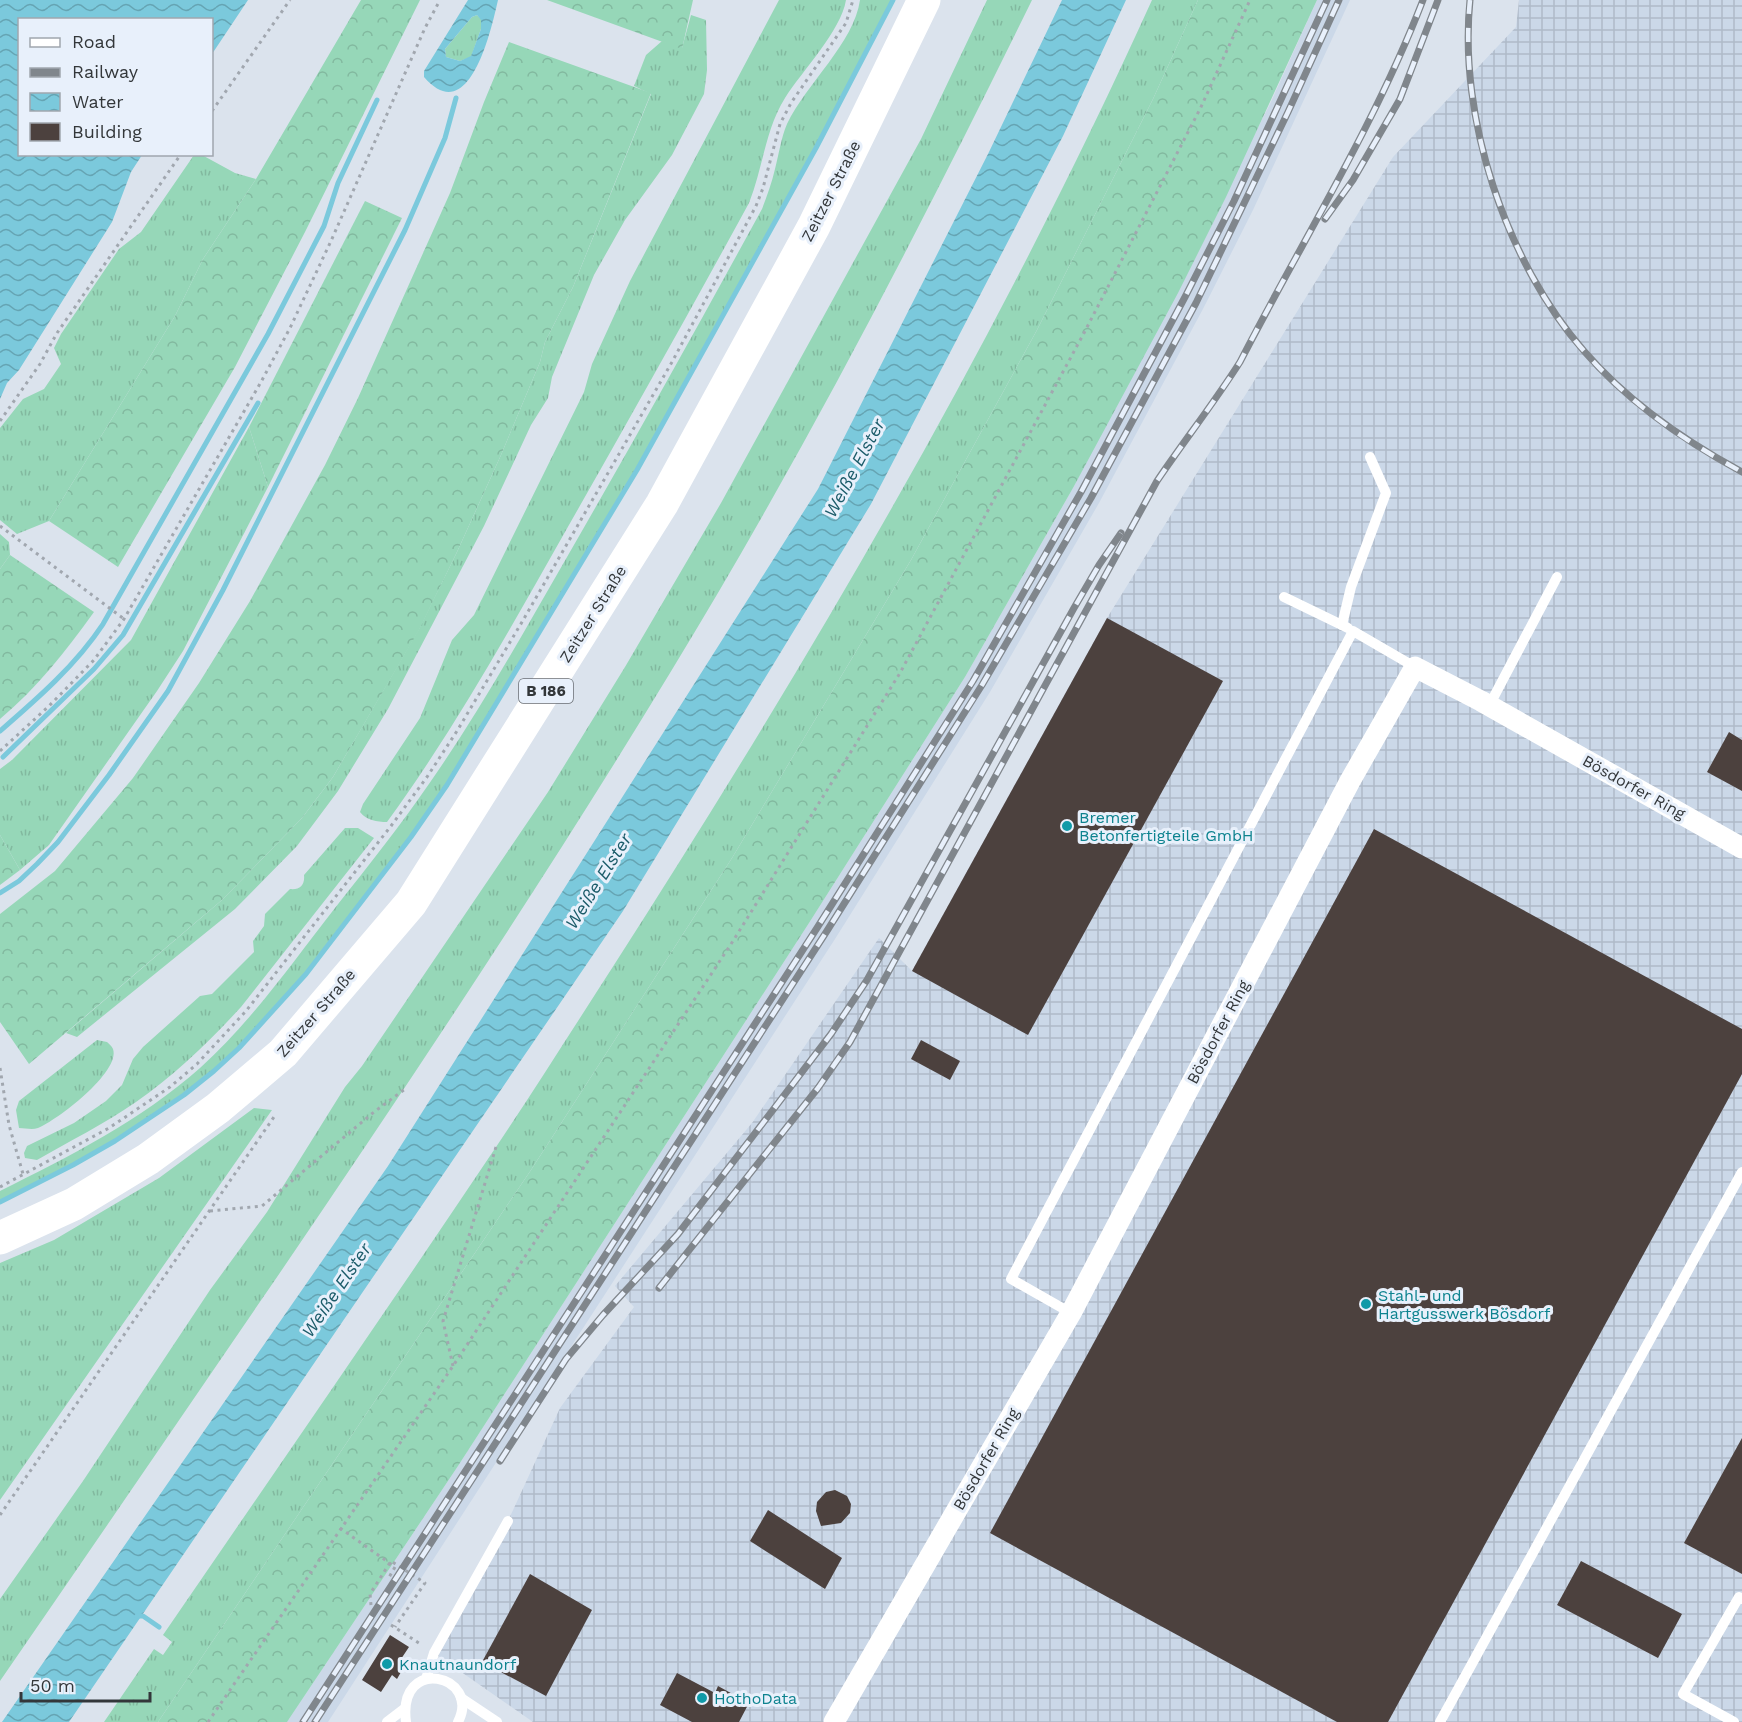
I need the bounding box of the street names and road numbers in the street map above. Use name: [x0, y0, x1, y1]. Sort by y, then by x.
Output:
street label: Zeitzer Straße: [797, 137, 865, 245]
street label: Zeitzer Straße: [556, 562, 630, 666]
road number: B 186: [519, 679, 573, 703]
street label: Bösdorfer Ring: [1579, 751, 1689, 823]
street label: Zeitzer Straße: [273, 965, 359, 1061]
street label: Bösdorfer Ring: [1183, 976, 1254, 1087]
street label: Bösdorfer Ring: [949, 1404, 1023, 1513]

